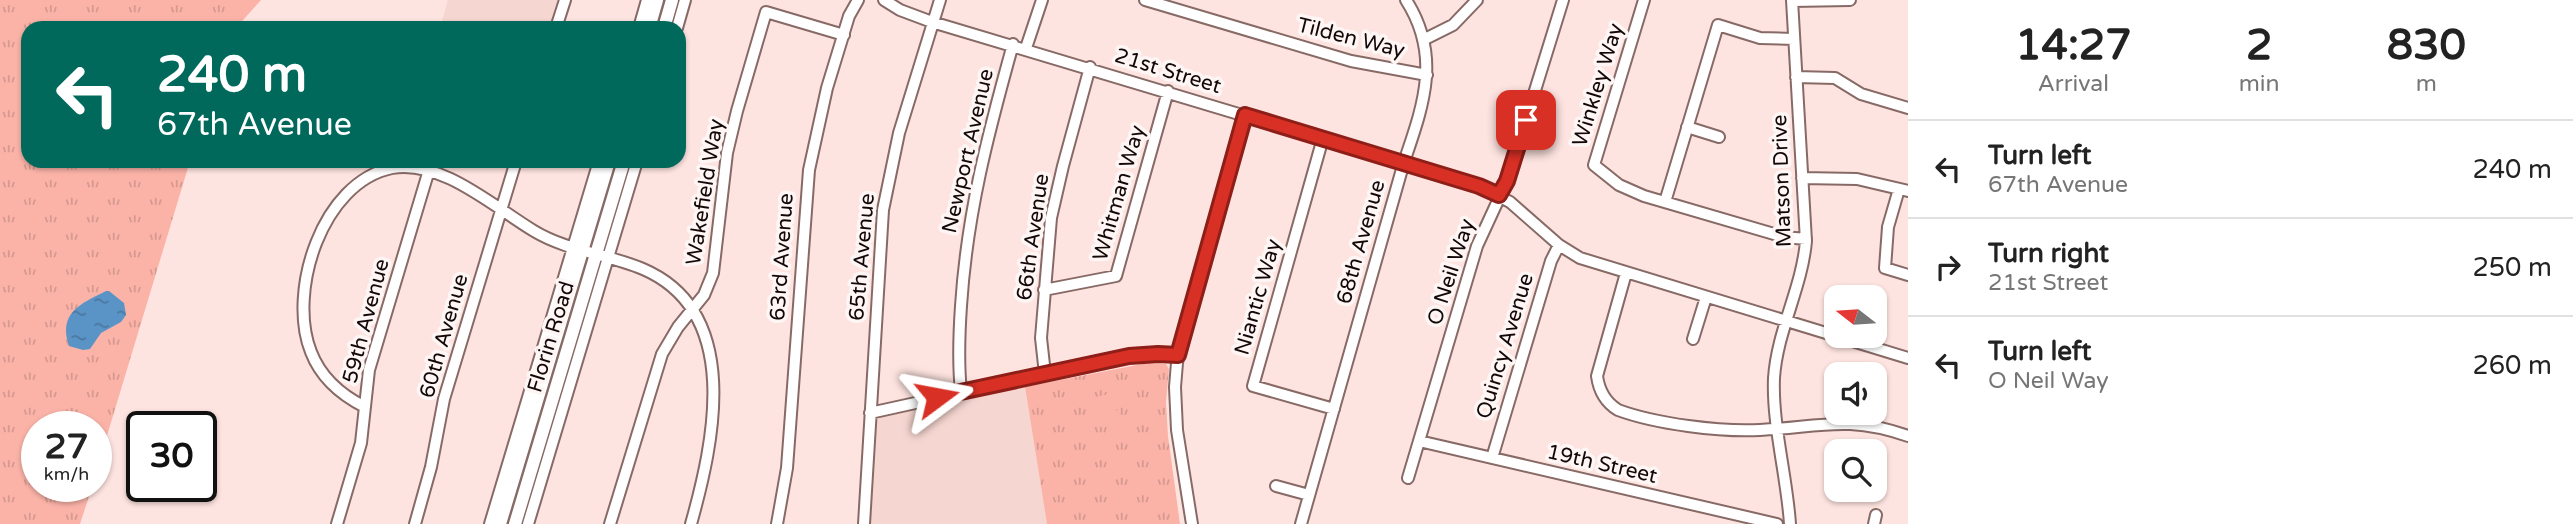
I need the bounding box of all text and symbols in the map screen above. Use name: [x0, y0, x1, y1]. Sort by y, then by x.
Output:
street label: Tilden Way: [1295, 13, 1407, 63]
street label: Winkley Way: [1567, 20, 1629, 150]
text: 14:27: [2015, 20, 2132, 71]
text: 2: [2246, 20, 2272, 71]
text: 830: [2387, 20, 2466, 71]
street label: 21st Street: [1112, 43, 1224, 99]
text: 240 m: [157, 46, 307, 105]
icon: left: [42, 49, 133, 140]
street label: Newport Avenue: [937, 66, 999, 236]
text: Arrival: [2038, 70, 2109, 98]
text: min: [2239, 70, 2280, 98]
text: m: [2416, 70, 2437, 98]
pin: [1496, 90, 1556, 150]
icon: arrive: [1507, 101, 1545, 139]
text: 67th Avenue: [157, 106, 352, 144]
street label: Matson Drive: [1767, 114, 1797, 248]
street label: Wakefield Way: [681, 117, 729, 267]
street label: Whitman Way: [1088, 122, 1150, 264]
text: Turn left: [1988, 140, 2091, 171]
icon: left: [1929, 150, 1967, 188]
text: 240 m: [2472, 154, 2552, 185]
text: 67th Avenue: [1988, 171, 2128, 199]
street label: 66th Avenue: [1012, 172, 1054, 302]
street label: 68th Avenue: [1331, 177, 1391, 307]
street label: 63rd Avenue: [765, 192, 799, 322]
street label: 65th Avenue: [844, 192, 880, 322]
street label: O Neil Way: [1422, 216, 1480, 328]
street label: Niantic Way: [1230, 236, 1286, 358]
text: Turn right: [1988, 238, 2109, 269]
icon: right: [1929, 248, 1967, 286]
text: 250 m: [2472, 252, 2552, 283]
street label: 59th Avenue: [337, 256, 395, 386]
text: 21st Street: [1988, 269, 2108, 297]
street label: Quincy Avenue: [1471, 270, 1539, 422]
street label: 60th Avenue: [414, 271, 474, 401]
street label: Florin Road: [522, 278, 580, 396]
north arrow: [1824, 285, 1886, 348]
map controls: [1824, 285, 1887, 502]
text: Turn left: [1988, 336, 2091, 367]
icon: left: [1929, 346, 1967, 384]
text: 260 m: [2472, 350, 2552, 381]
position arrow: [900, 360, 974, 434]
button: sound: [1824, 362, 1887, 425]
text: O Neil Way: [1988, 367, 2109, 395]
speed limit sign: 30: [126, 411, 217, 502]
text: 27: [45, 426, 88, 468]
street label: 19th Street: [1544, 439, 1660, 489]
button: search: [1824, 439, 1887, 502]
text: km/h: [44, 463, 89, 485]

